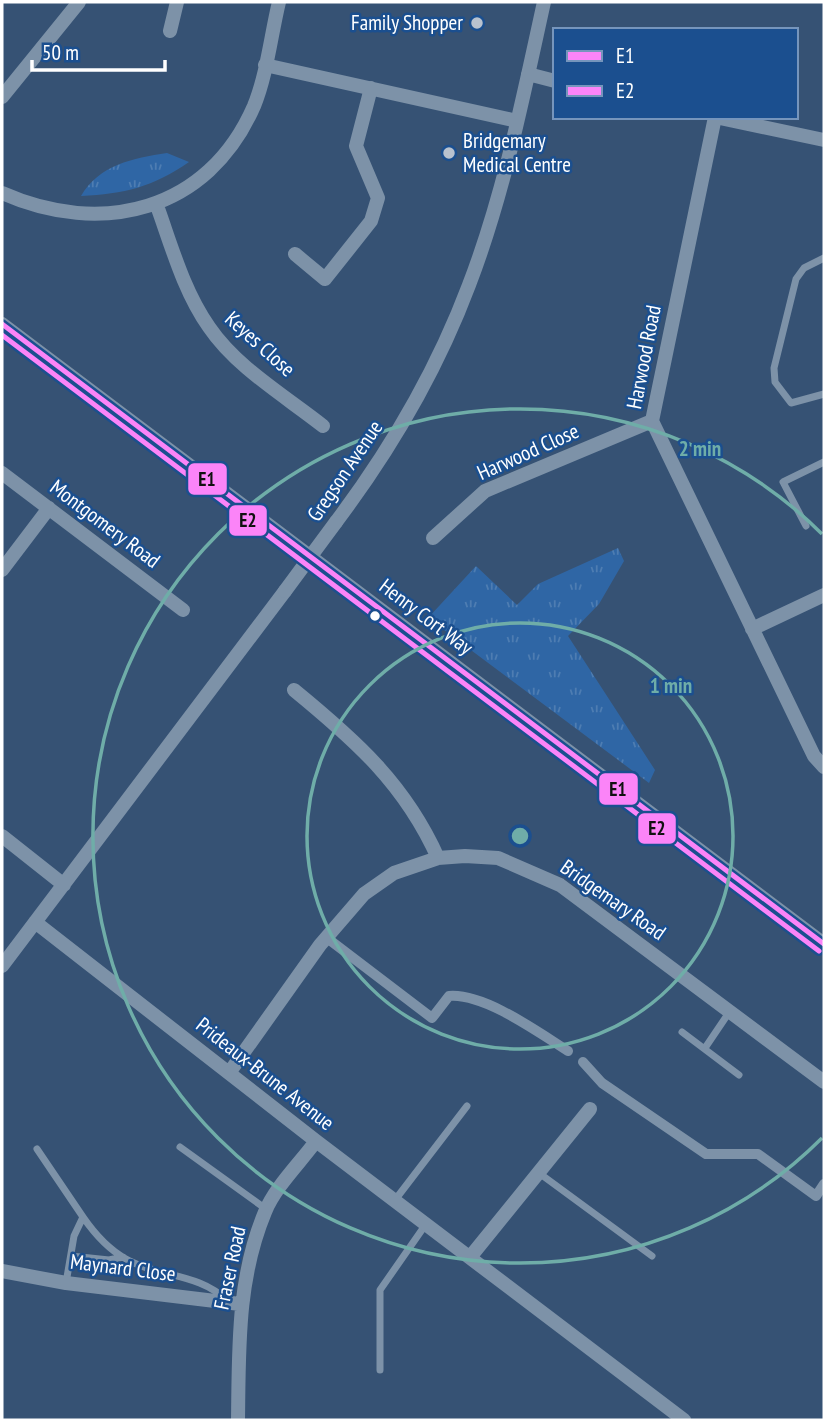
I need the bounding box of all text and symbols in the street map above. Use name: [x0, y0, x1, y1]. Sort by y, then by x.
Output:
place label: Family Shopper: [351, 9, 463, 36]
marker: Family Shopper: [469, 15, 485, 31]
scale bar: [32, 28, 164, 72]
legend: [553, 28, 798, 119]
text: 50 m: [42, 39, 79, 66]
text: E1: [616, 42, 634, 69]
text: E2: [616, 77, 634, 104]
place label: Bridgemary Medical Centre: [463, 127, 571, 178]
marker: Bridgemary Medical Centre: [441, 145, 457, 161]
street label: Harwood Road: [620, 303, 667, 411]
street label: Keyes Close: [220, 305, 301, 382]
street label: Gregson Avenue: [301, 415, 388, 526]
street label: Harwood Close: [473, 417, 583, 486]
text: 2 min: [679, 435, 721, 462]
line badge: E1: [187, 462, 228, 496]
text: E1: [198, 467, 216, 491]
street label: Montgomery Road: [45, 473, 166, 574]
line badge: E2: [228, 504, 268, 537]
text: E2: [239, 508, 257, 532]
street label: Henry Cort Way: [374, 573, 479, 661]
unlabelled marker: [368, 609, 382, 623]
text: 1 min: [650, 672, 692, 699]
line badge: E1: [598, 772, 639, 806]
text: E1: [609, 777, 627, 801]
line badge: E2: [637, 812, 677, 845]
text: E2: [648, 816, 666, 840]
centre of rings: [508, 824, 532, 848]
street label: Bridgemary Road: [555, 853, 671, 946]
street label: Prideaux-Brune Avenue: [191, 1011, 340, 1136]
street label: Fraser Road: [208, 1224, 252, 1312]
street label: Maynard Close: [69, 1248, 177, 1287]

